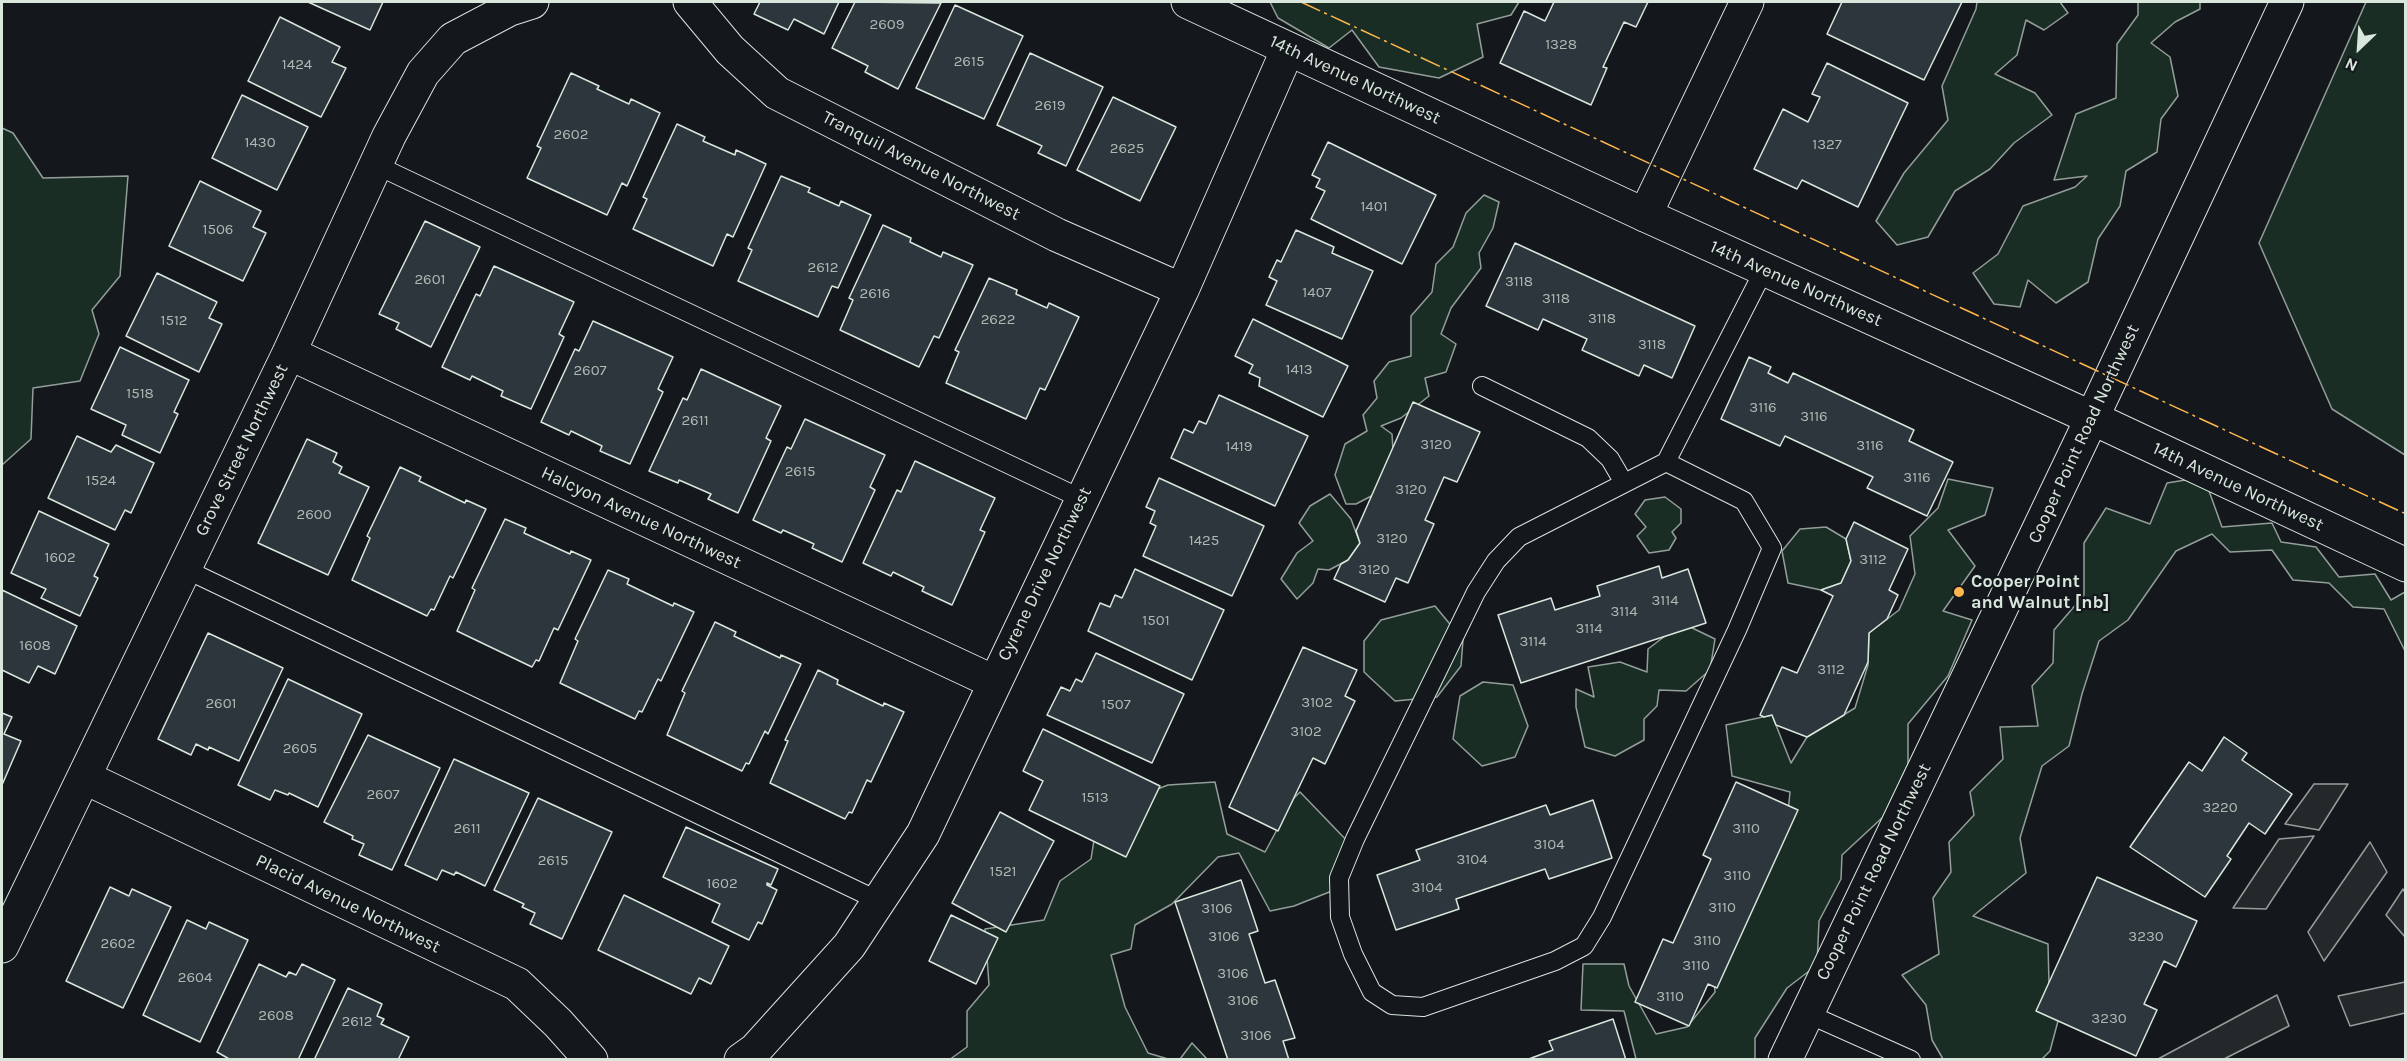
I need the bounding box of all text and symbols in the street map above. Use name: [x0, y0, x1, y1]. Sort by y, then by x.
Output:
house number: 2609: [870, 16, 904, 34]
north arrow: [2329, 18, 2389, 78]
street label: 14th Avenue Northwest: [1266, 31, 1444, 129]
house number: 1328: [1545, 36, 1577, 54]
house number: 2615: [954, 53, 984, 71]
text: N: [2342, 54, 2360, 76]
house number: 1424: [282, 56, 312, 74]
house number: 2619: [1035, 97, 1065, 115]
street label: Tranquil Avenue Northwest: [818, 107, 1024, 225]
house number: 2602: [554, 126, 588, 144]
house number: 1430: [244, 134, 276, 152]
house number: 1327: [1812, 136, 1842, 154]
house number: 2625: [1110, 140, 1144, 158]
house number: 1401: [1360, 198, 1388, 216]
house number: 1506: [203, 221, 233, 239]
street label: 14th Avenue Northwest: [1707, 236, 1885, 332]
house number: 2612: [808, 259, 838, 277]
house number: 2601: [414, 271, 446, 289]
house number: 3118: [1505, 273, 1533, 291]
house number: 1407: [1302, 284, 1332, 302]
house number: 2616: [860, 285, 890, 303]
house number: 3118: [1542, 290, 1570, 308]
house number: 3118: [1588, 310, 1616, 328]
house number: 2622: [981, 311, 1015, 329]
house number: 1512: [160, 312, 188, 330]
street label: Cooper Point Road Northwest: [2024, 321, 2144, 547]
house number: 3118: [1638, 336, 1666, 354]
street label: Grove Street Northwest: [191, 360, 293, 540]
house number: 1413: [1285, 361, 1313, 379]
house number: 2607: [573, 362, 607, 380]
house number: 1518: [126, 385, 154, 403]
house number: 3116: [1749, 399, 1777, 417]
house number: 3116: [1800, 408, 1828, 426]
house number: 2611: [681, 412, 709, 430]
house number: 3120: [1420, 436, 1452, 454]
house number: 3116: [1856, 437, 1884, 455]
house number: 1419: [1226, 438, 1252, 456]
street label: 14th Avenue Northwest: [2149, 438, 2327, 536]
street label: Halcyon Avenue Northwest: [538, 462, 744, 574]
house number: 2615: [785, 463, 815, 481]
house number: 3116: [1903, 469, 1931, 487]
house number: 1524: [86, 472, 116, 490]
house number: 3120: [1395, 481, 1427, 499]
street label: Cyrene Drive Northwest: [994, 484, 1096, 664]
house number: 2600: [296, 506, 332, 524]
house number: 3120: [1376, 530, 1408, 548]
house number: 1425: [1189, 532, 1219, 550]
house number: 1602: [44, 549, 76, 567]
house number: 3112: [1859, 551, 1887, 569]
house number: 3120: [1358, 561, 1390, 579]
place label: Cooper Point and Walnut [nb]: [1971, 571, 2109, 614]
marker: Cooper Point and Walnut [nb]: [1952, 585, 1966, 599]
house number: 3114: [1651, 592, 1679, 610]
house number: 3114: [1610, 603, 1638, 621]
house number: 1501: [1142, 612, 1170, 630]
house number: 3114: [1575, 620, 1603, 638]
house number: 3114: [1519, 633, 1547, 651]
house number: 1608: [19, 637, 51, 655]
house number: 3112: [1817, 661, 1845, 679]
house number: 3102: [1301, 694, 1333, 712]
house number: 2601: [205, 695, 237, 713]
house number: 1507: [1101, 696, 1131, 714]
house number: 3102: [1290, 723, 1322, 741]
house number: 2605: [283, 740, 317, 758]
street label: Cooper Point Road Northwest: [1812, 760, 1936, 984]
house number: 2607: [366, 786, 400, 804]
house number: 1513: [1081, 789, 1109, 807]
house number: 3220: [2202, 799, 2238, 817]
house number: 2611: [453, 820, 481, 838]
house number: 3110: [1732, 820, 1760, 838]
house number: 3104: [1533, 836, 1565, 854]
street label: Placid Avenue Northwest: [252, 850, 444, 958]
house number: 3104: [1456, 851, 1488, 869]
house number: 2615: [538, 852, 568, 870]
house number: 1521: [989, 863, 1017, 881]
house number: 3110: [1723, 867, 1751, 885]
house number: 1602: [706, 875, 738, 893]
house number: 3104: [1411, 879, 1443, 897]
house number: 3110: [1708, 899, 1736, 917]
house number: 3106: [1201, 900, 1233, 918]
house number: 3106: [1208, 928, 1240, 946]
house number: 3230: [2128, 928, 2164, 946]
house number: 3110: [1693, 932, 1721, 950]
house number: 2602: [101, 935, 135, 953]
house number: 3110: [1682, 957, 1710, 975]
house number: 3106: [1217, 965, 1249, 983]
house number: 2604: [178, 969, 212, 987]
house number: 3110: [1656, 988, 1684, 1006]
house number: 3106: [1227, 992, 1259, 1010]
house number: 2608: [258, 1007, 294, 1025]
house number: 3230: [2091, 1010, 2127, 1028]
house number: 2612: [342, 1013, 372, 1031]
house number: 3106: [1240, 1027, 1272, 1045]

